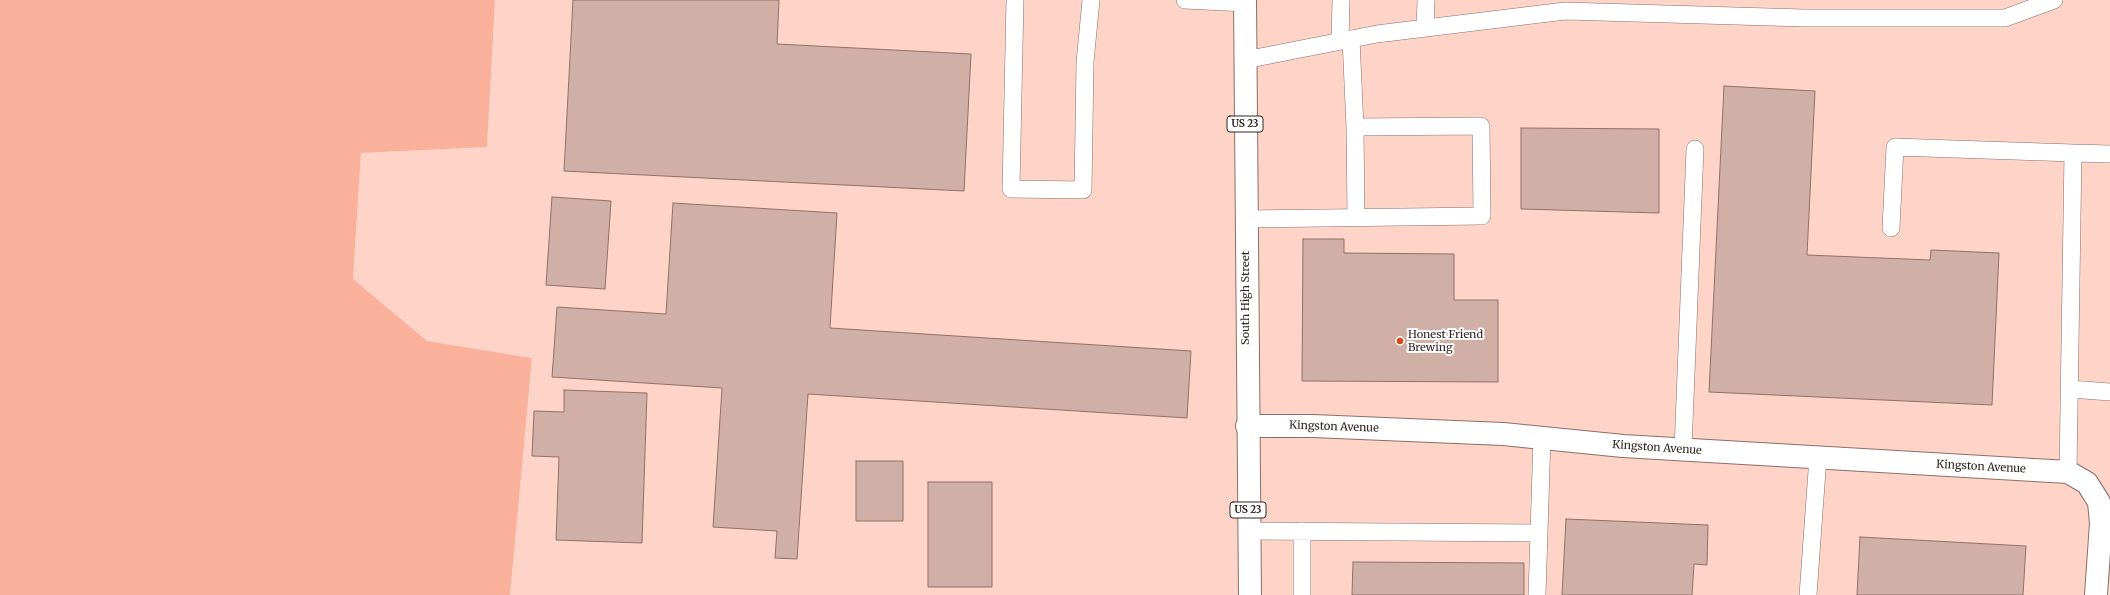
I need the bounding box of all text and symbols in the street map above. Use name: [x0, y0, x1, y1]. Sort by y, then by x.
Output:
road number: US 23: [1227, 116, 1263, 132]
street label: South High Street: [1239, 251, 1253, 345]
place label: Honest Friend Brewing: [1408, 328, 1483, 354]
marker: Honest Friend Brewing: [1395, 336, 1405, 346]
street label: Kingston Avenue: [1289, 419, 1379, 435]
street label: Kingston Avenue: [1612, 438, 1702, 458]
street label: Kingston Avenue: [1936, 458, 2026, 476]
road number: US 23: [1230, 502, 1266, 518]

